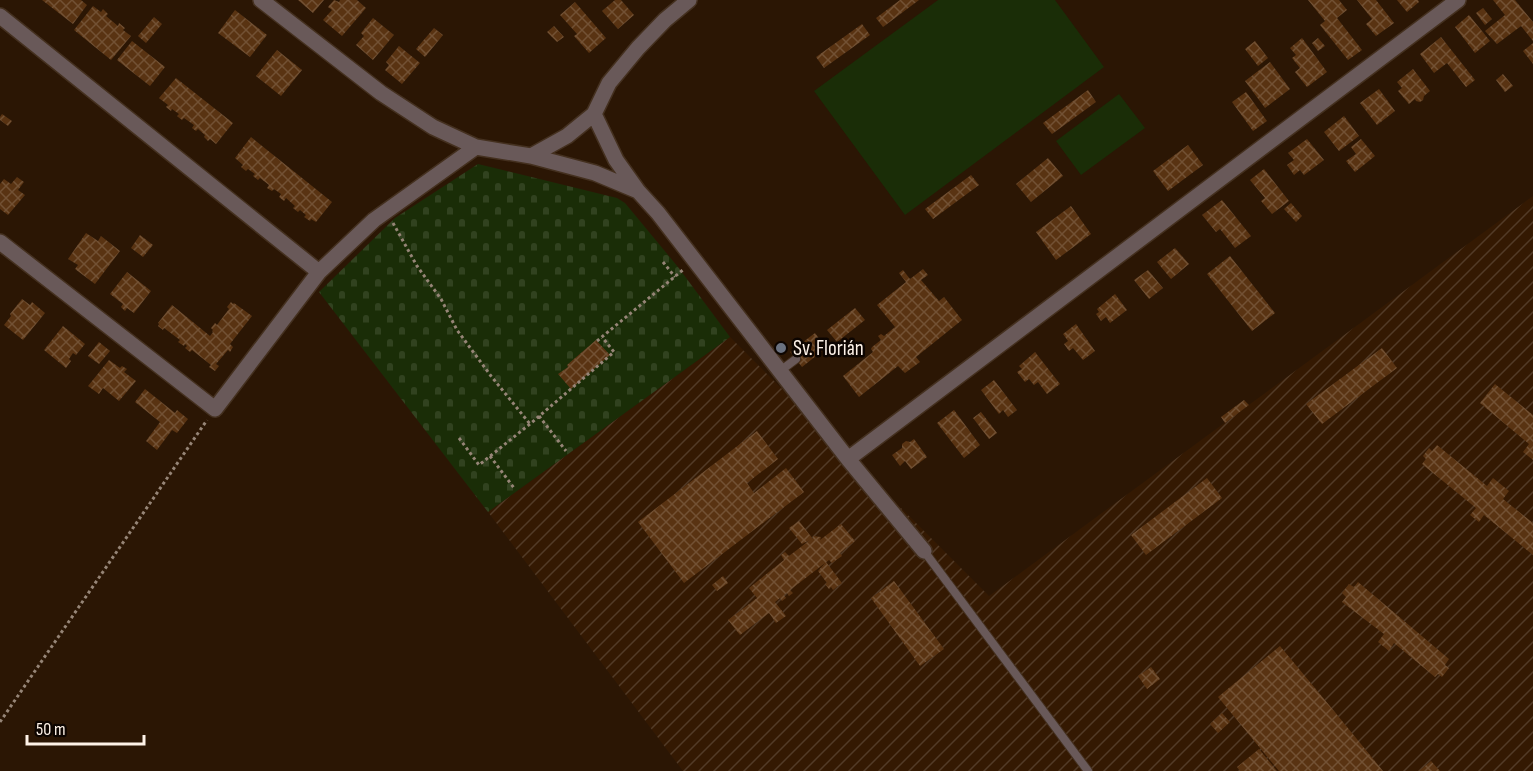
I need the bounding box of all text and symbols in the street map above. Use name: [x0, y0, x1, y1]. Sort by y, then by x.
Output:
place label: Sv. Florián: [793, 336, 864, 361]
marker: Sv. Florián: [774, 341, 788, 355]
scale bar: [27, 708, 144, 746]
text: 50 m: [36, 719, 66, 740]

